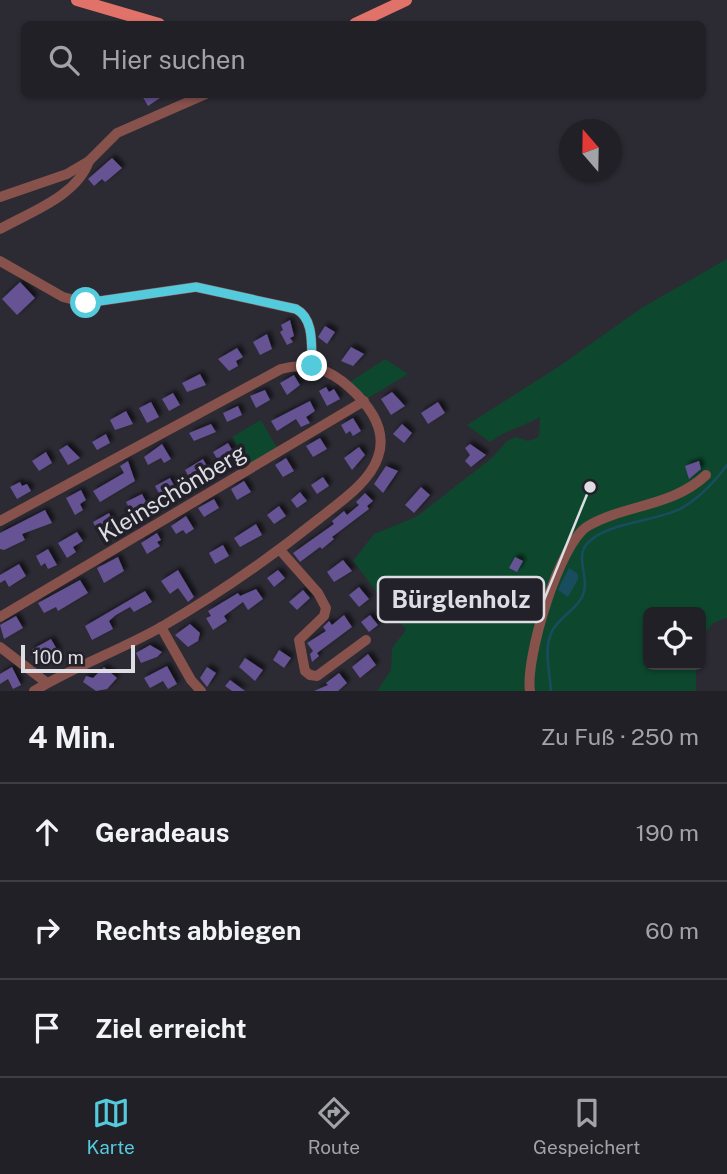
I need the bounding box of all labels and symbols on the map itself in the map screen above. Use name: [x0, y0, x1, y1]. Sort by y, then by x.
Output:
north arrow: [559, 119, 622, 182]
route start: [70, 287, 101, 318]
route end: [296, 350, 327, 381]
street label: Kleinschönberg: [93, 438, 251, 548]
callout: Bürglenholz: [378, 577, 544, 622]
text: Bürglenholz: [392, 585, 531, 613]
scale bar: [21, 642, 135, 674]

